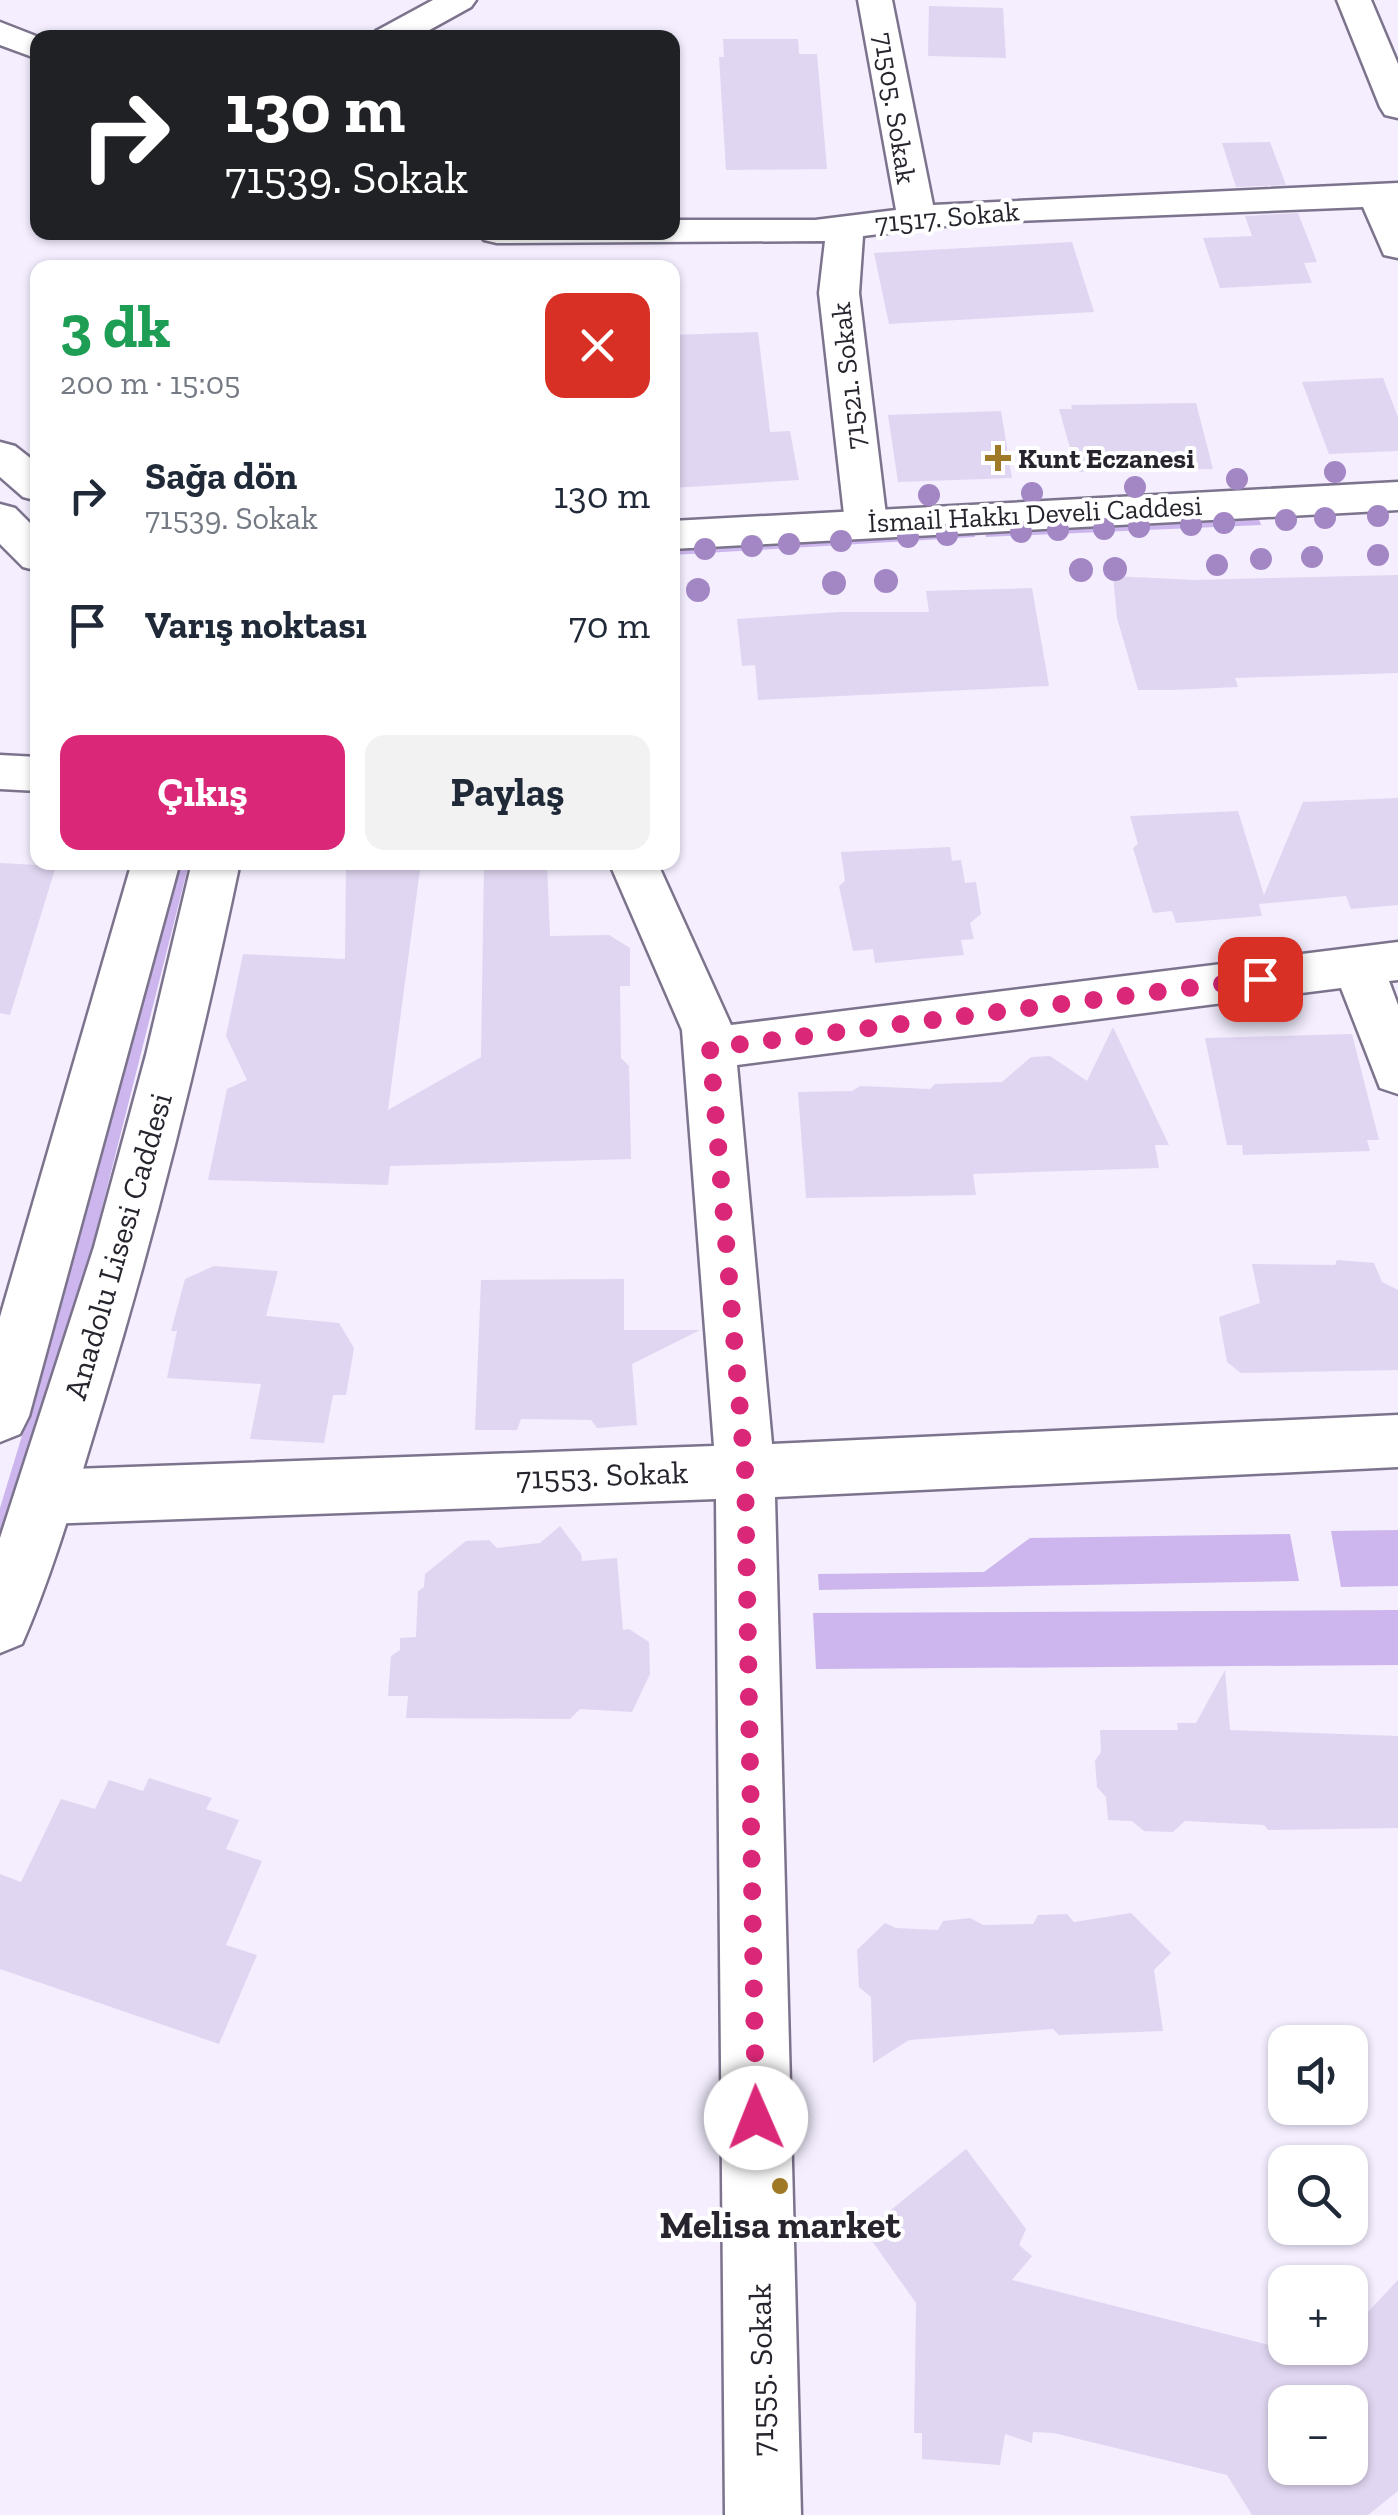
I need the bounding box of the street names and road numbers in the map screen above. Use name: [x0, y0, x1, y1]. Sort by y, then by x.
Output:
street label: 71505. Sokak: [867, 30, 923, 187]
street label: 71517. Sokak: [873, 194, 1021, 240]
street label: 71521. Sokak: [824, 300, 872, 451]
street label: İsmail Hakkı Develi Caddesi: [867, 489, 1203, 539]
street label: Anadolu Lisesi Caddesi: [56, 1088, 180, 1404]
street label: 71553. Sokak: [515, 1453, 689, 1497]
street label: 71555. Sokak: [740, 2283, 782, 2457]

